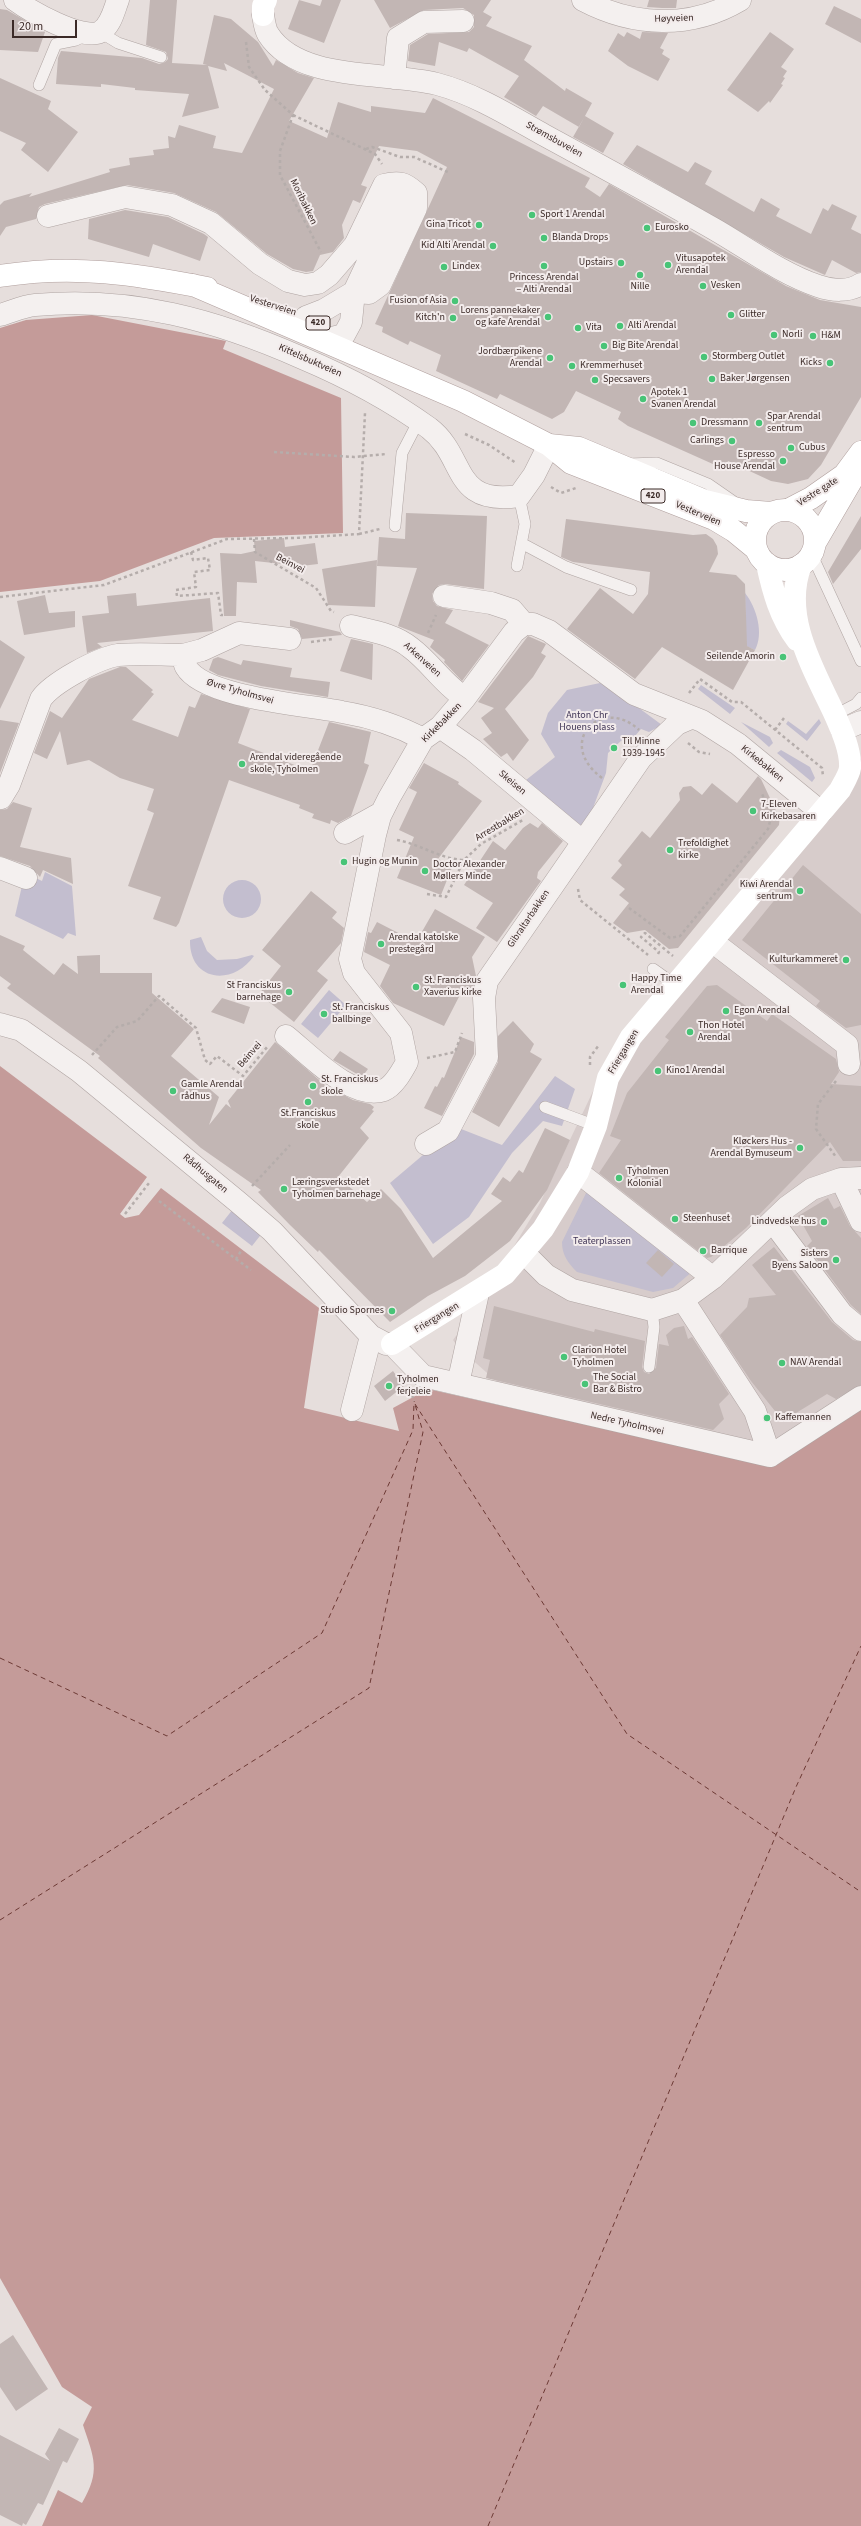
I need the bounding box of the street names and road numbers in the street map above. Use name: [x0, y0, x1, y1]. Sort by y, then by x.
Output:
street label: Høyveien: [654, 12, 694, 26]
street label: Strømsbuveien: [523, 119, 585, 161]
street label: Moribakken: [287, 177, 319, 227]
street label: Vesterveien: [248, 293, 298, 319]
road number: 420: [306, 316, 330, 330]
street label: Kittelsbuktveien: [277, 342, 343, 380]
street label: Vestre gate: [795, 475, 841, 509]
road number: 420: [641, 489, 665, 503]
street label: Vesterveien: [673, 499, 723, 529]
street label: Beinvei: [274, 551, 306, 577]
street label: Arkenveien: [401, 640, 443, 680]
street label: Øvre Tyholmsvei: [205, 677, 275, 707]
street label: Kirkebakken: [419, 700, 465, 746]
street label: Kirkebakken: [738, 743, 786, 785]
street label: Skeisen: [496, 768, 528, 798]
street label: Arrestbakken: [473, 806, 527, 844]
street label: Gibraltarbakken: [505, 888, 553, 950]
street label: Friergangen: [606, 1028, 642, 1076]
street label: Beinvei: [235, 1039, 265, 1071]
street label: Rådhusgaten: [180, 1152, 230, 1196]
street label: Friergangen: [413, 1300, 461, 1336]
street label: Nedre Tyholmsvei: [589, 1410, 665, 1438]

